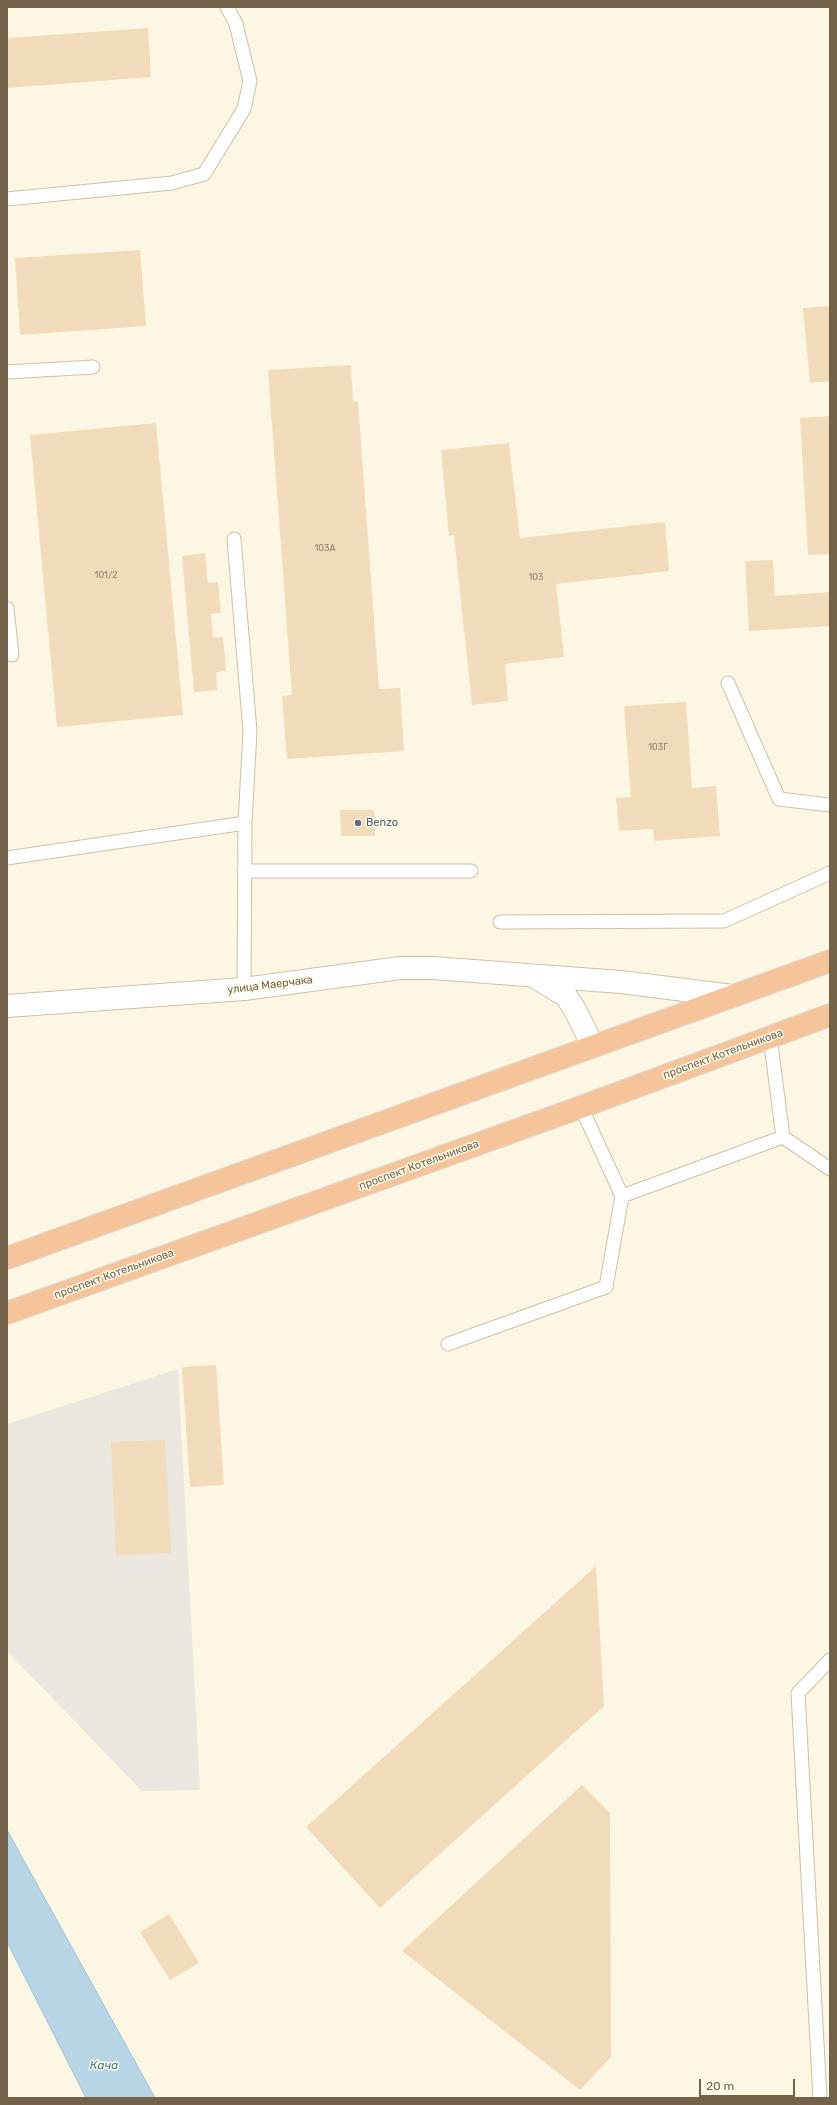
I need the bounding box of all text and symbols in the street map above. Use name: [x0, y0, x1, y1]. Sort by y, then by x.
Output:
house number: 103А: [314, 543, 336, 553]
house number: 101/2: [95, 570, 117, 580]
house number: 103: [529, 572, 543, 582]
house number: 103Г: [648, 742, 668, 752]
place label: Benzo: [366, 816, 398, 830]
marker: Benzo: [353, 818, 363, 828]
street label: улица Маерчака: [227, 973, 313, 997]
street label: проспект Котельникова: [661, 1026, 785, 1082]
street label: проспект Котельникова: [357, 1137, 481, 1193]
street label: проспект Котельникова: [52, 1246, 176, 1302]
water label: Кача: [90, 2059, 118, 2073]
scale bar: [701, 2071, 797, 2097]
text: 20 m: [706, 2079, 734, 2093]

